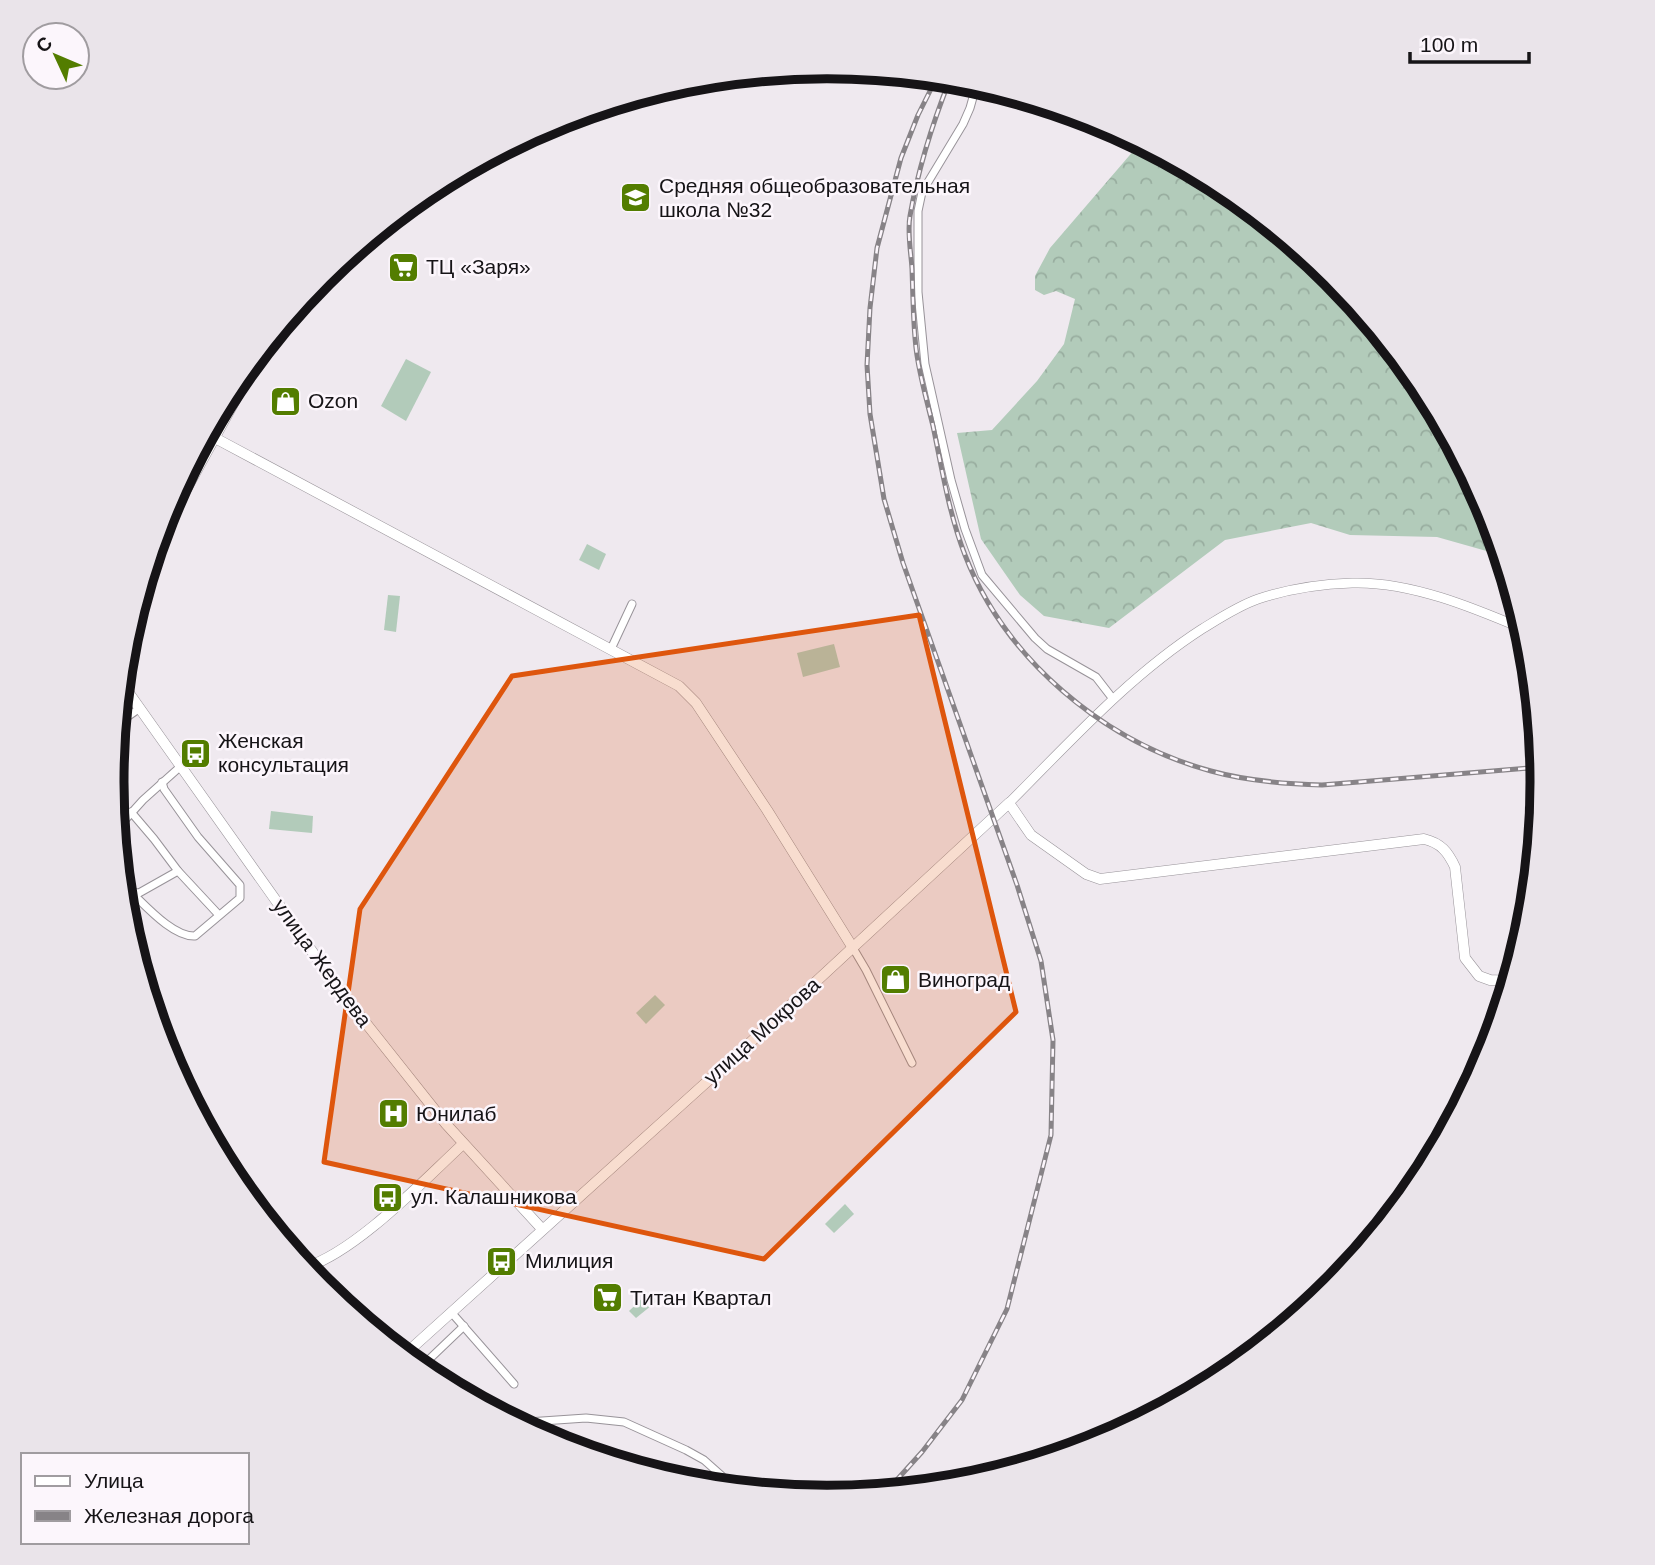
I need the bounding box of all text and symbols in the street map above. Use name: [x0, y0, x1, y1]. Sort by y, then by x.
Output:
north arrow: [21, 21, 91, 91]
scale bar: [1410, 21, 1529, 65]
text: С: [32, 32, 57, 57]
text: 100 m: [1420, 33, 1478, 56]
place label: Средняя общеобразовательная школа №32: [659, 174, 970, 221]
school or university icon: Средняя общеобразовательная школа №32: [619, 181, 653, 215]
supermarket icon: ТЦ «Заря»: [386, 250, 420, 284]
place label: ТЦ «Заря»: [426, 255, 531, 278]
shop icon: Ozon: [268, 384, 302, 418]
place label: Ozon: [308, 389, 358, 412]
place label: Женская консультация: [218, 729, 349, 776]
bus stop icon: Женская консультация: [178, 736, 212, 770]
street label: улица Жердева: [268, 894, 377, 1031]
shop icon: Виноград: [878, 963, 912, 997]
place label: Виноград: [918, 968, 1010, 991]
street label: улица Мокрова: [699, 972, 825, 1089]
hospital icon: Юнилаб: [376, 1097, 410, 1131]
place label: Юнилаб: [416, 1102, 497, 1125]
bus stop icon: ул. Калашникова: [371, 1180, 405, 1214]
place label: ул. Калашникова: [411, 1185, 577, 1208]
bus stop icon: Милиция: [485, 1244, 519, 1278]
place label: Милиция: [525, 1249, 613, 1272]
supermarket icon: Титан Квартал: [590, 1281, 624, 1315]
place label: Титан Квартал: [630, 1286, 772, 1309]
legend: [21, 1453, 248, 1544]
text: Улица: [84, 1469, 144, 1492]
text: Железная дорога: [84, 1504, 254, 1527]

